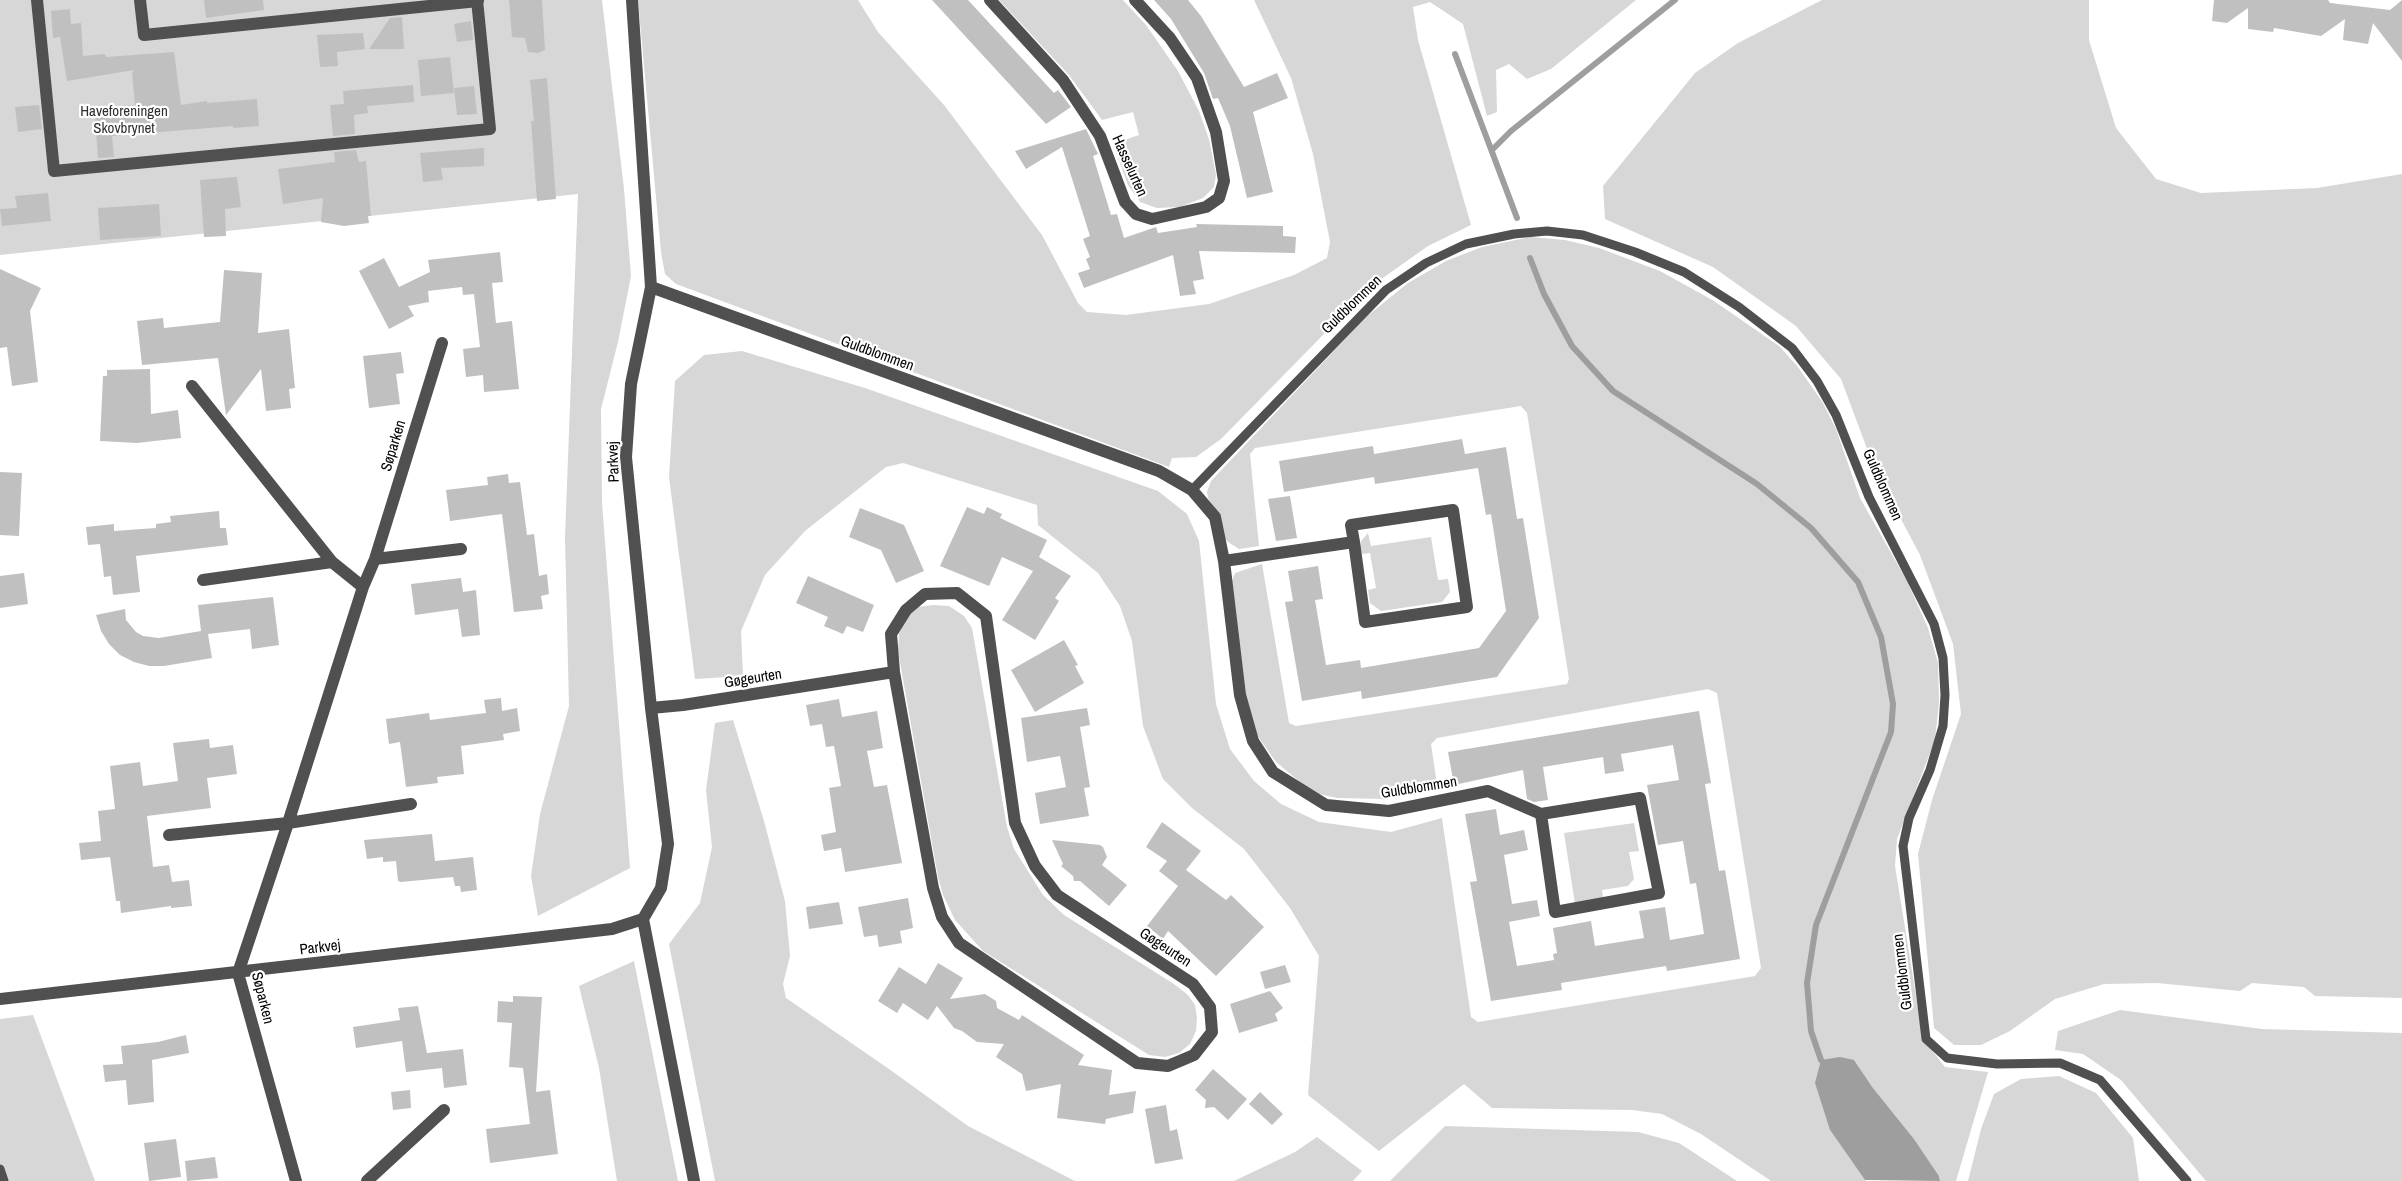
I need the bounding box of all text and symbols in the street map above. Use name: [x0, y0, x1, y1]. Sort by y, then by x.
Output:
park label: Haveforeningen Skovbrynet: [80, 103, 168, 138]
street label: Hasselurten: [1107, 132, 1151, 200]
street label: Guldblommen: [1318, 272, 1386, 338]
street label: Guldblommen: [838, 332, 916, 376]
street label: Søparken: [378, 418, 410, 474]
street label: Parkvej: [604, 441, 624, 483]
street label: Guldblommen: [1858, 446, 1906, 524]
street label: Gøgeurten: [723, 666, 783, 692]
street label: Guldblommen: [1380, 773, 1458, 803]
street label: Gøgeurten: [1136, 925, 1194, 971]
street label: Guldblommen: [1889, 933, 1917, 1011]
street label: Parkvej: [299, 937, 341, 959]
street label: Søparken: [247, 970, 277, 1026]

